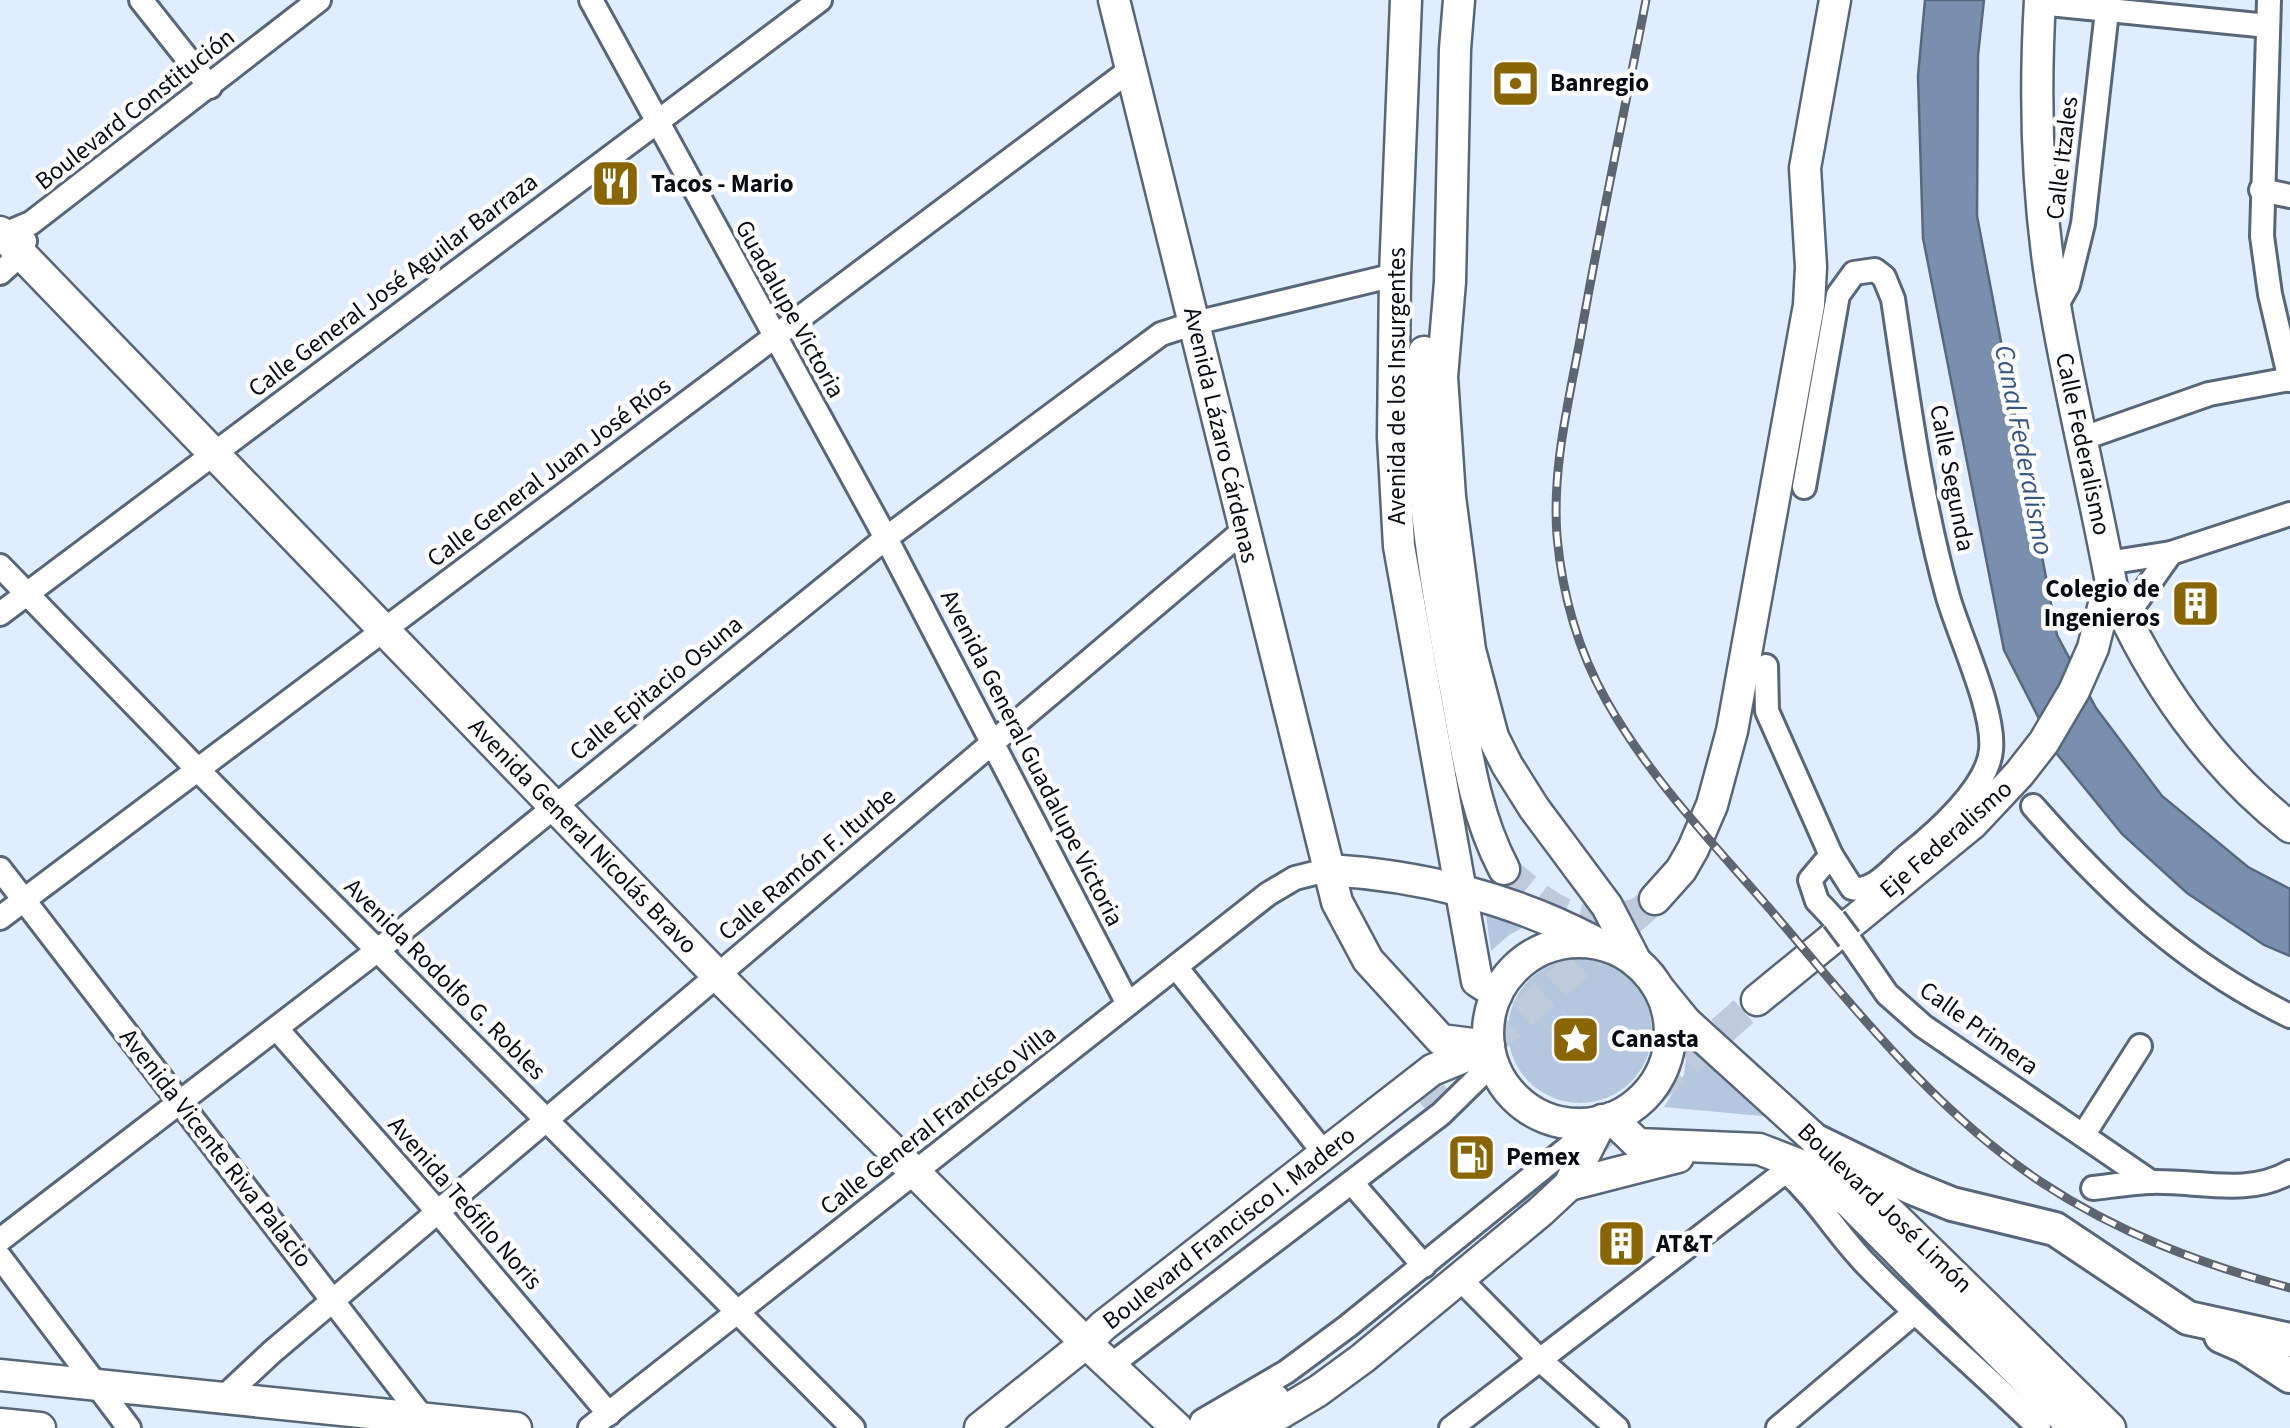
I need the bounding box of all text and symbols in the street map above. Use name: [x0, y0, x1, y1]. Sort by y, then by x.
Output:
street label: Boulevard Constitución: [27, 19, 243, 199]
bank icon: Banregio: [1489, 57, 1541, 109]
place label: Banregio: [1550, 65, 1649, 101]
street label: Calle Itzales: [2037, 94, 2087, 222]
restaurant icon: Tacos - Mario: [590, 158, 642, 210]
street label: Calle General José Aguilar Barraza: [241, 164, 545, 406]
place label: Tacos - Mario: [651, 166, 794, 202]
street label: Guadalupe Victoria: [726, 213, 854, 405]
street label: Avenida de los Insurgentes: [1379, 247, 1415, 525]
street label: Avenida Lázaro Cárdenas: [1174, 304, 1268, 566]
water label: Canal Federalismo: [1984, 341, 2064, 559]
street label: Calle Federalismo: [2046, 349, 2120, 539]
street label: Calle General Juan José Ríos: [419, 368, 679, 576]
street label: Calle Segunda: [1920, 401, 1984, 555]
place label: Colegio de Ingenieros: [2044, 571, 2160, 636]
building icon: Colegio de Ingenieros: [2169, 577, 2221, 629]
street label: Avenida General Guadalupe Victoria: [931, 584, 1133, 932]
street label: Calle Epitacio Osuna: [562, 607, 750, 769]
street label: Avenida General Nicolás Bravo: [460, 710, 706, 962]
street label: Eje Federalismo: [1872, 771, 2020, 907]
street label: Calle Ramón F. Iturbe: [710, 779, 904, 949]
street label: Avenida Rodolfo G. Robles: [336, 870, 554, 1088]
street label: Calle Primera: [1912, 972, 2046, 1084]
place icon: Canasta: [1550, 1013, 1602, 1065]
street label: Calle General Francisco Villa: [812, 1016, 1064, 1224]
street label: Avenida Vicente Riva Palacio: [111, 1021, 321, 1275]
place label: Canasta: [1611, 1021, 1699, 1057]
street label: Avenida Teófilo Noris: [379, 1108, 551, 1298]
street label: Boulevard José Limón: [1789, 1115, 1981, 1301]
street label: Boulevard Francisco I. Madero: [1095, 1118, 1363, 1338]
fuel station icon: Pemex: [1445, 1131, 1497, 1183]
place label: Pemex: [1506, 1139, 1580, 1175]
building icon: AT&T: [1595, 1218, 1647, 1270]
place label: AT&T: [1655, 1226, 1713, 1262]

